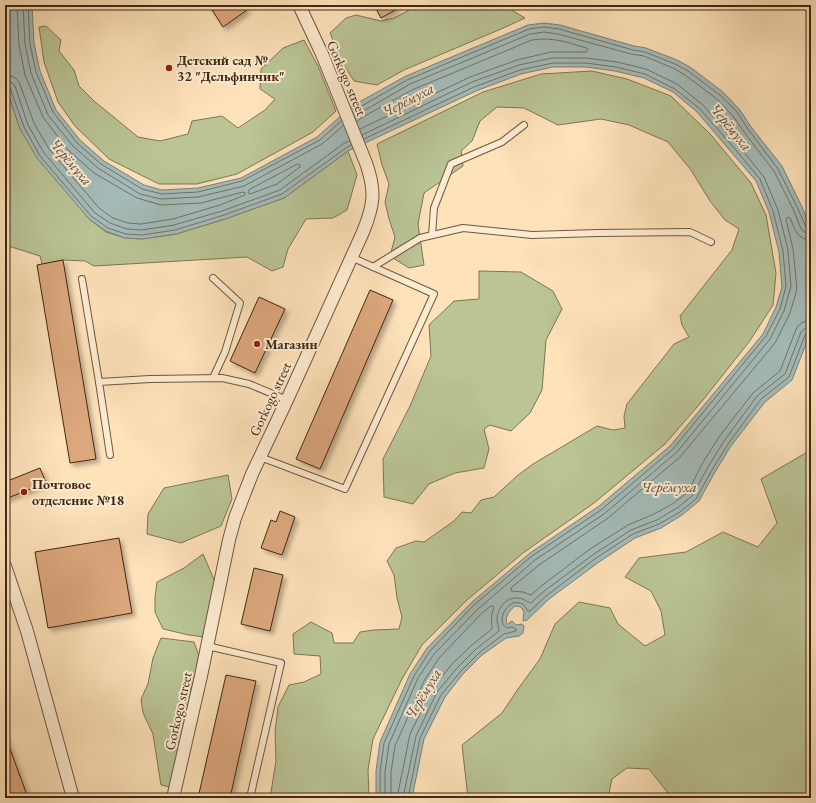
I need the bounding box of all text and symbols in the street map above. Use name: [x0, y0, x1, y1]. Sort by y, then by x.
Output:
street label: Gorkogo street: [323, 38, 371, 119]
place label: Детский сад № 32 "Дельфинчик": [177, 51, 285, 85]
marker: Детский сад № 32 "Дельфинчик": [164, 63, 174, 73]
water label: Черёмуха: [379, 78, 437, 121]
water label: Черёмуха: [706, 99, 756, 154]
water label: Черёмуха: [46, 134, 97, 189]
place label: Магазин: [265, 335, 318, 353]
marker: Магазин: [252, 339, 262, 349]
street label: Gorkogo street: [245, 358, 295, 439]
place label: Почтовое отделение №18: [32, 475, 124, 509]
water label: Черёмуха: [641, 477, 697, 496]
marker: Почтовое отделение №18: [19, 487, 29, 497]
water label: Черёмуха: [400, 665, 445, 723]
street label: Gorkogo street: [160, 669, 196, 752]

